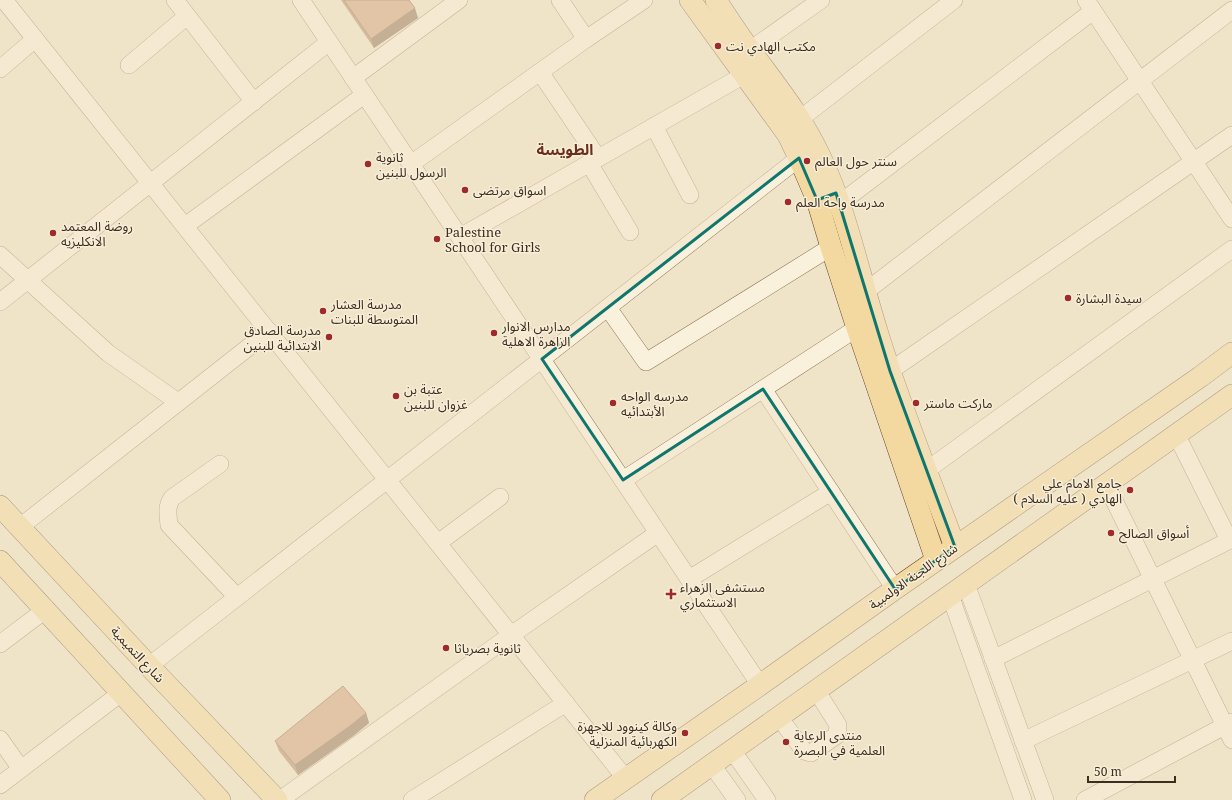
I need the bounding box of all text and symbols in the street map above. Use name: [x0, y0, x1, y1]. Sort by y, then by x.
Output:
place label: مكتب الهادي نت: [726, 37, 816, 57]
marker: مكتب الهادي نت: [713, 41, 723, 51]
district label: الطويسة: [537, 139, 593, 159]
place label: ثانوية الرسول للبنين: [376, 148, 447, 181]
place label: سنتر حول العالم: [815, 152, 897, 172]
marker: سنتر حول العالم: [802, 156, 812, 166]
marker: ثانوية الرسول للبنين: [363, 159, 373, 169]
place label: اسواق مرتضى: [473, 181, 546, 199]
marker: اسواق مرتضى: [460, 185, 470, 195]
place label: مدرسة واحة العلم: [796, 193, 885, 213]
marker: مدرسة واحة العلم: [783, 197, 793, 207]
place label: روضة المعتمد الانكليزيه: [61, 217, 133, 250]
place label: Palestine School for Girls: [445, 223, 541, 256]
marker: روضة المعتمد الانكليزيه: [48, 228, 58, 238]
marker: Palestine School for Girls: [432, 234, 442, 244]
place label: سيدة البشارة: [1076, 289, 1142, 307]
marker: سيدة البشارة: [1063, 293, 1073, 303]
place label: مدرسة العشار المتوسطة للبنات: [330, 295, 418, 328]
marker: مدرسة العشار المتوسطة للبنات: [318, 306, 328, 316]
place label: مدارس الانوار الزاهرة الاهلية: [501, 317, 571, 350]
place label: مدرسة الصادق الابتدائية للبنين: [243, 321, 321, 354]
marker: مدارس الانوار الزاهرة الاهلية: [489, 328, 499, 338]
marker: مدرسة الصادق الابتدائية للبنين: [324, 332, 334, 342]
place label: عتبة بن غزوان للبنين: [404, 380, 468, 413]
place label: مدرسه الواحه الأبتدائيه: [621, 387, 689, 420]
marker: عتبة بن غزوان للبنين: [391, 391, 401, 401]
place label: ماركت ماستر: [923, 394, 993, 412]
marker: مدرسه الواحه الأبتدائيه: [608, 398, 618, 408]
marker: ماركت ماستر: [911, 398, 921, 408]
place label: جامع الامام علي الهادي ( عليه السلام ): [1013, 474, 1122, 509]
marker: جامع الامام علي الهادي ( عليه السلام ): [1125, 485, 1135, 495]
place label: أسواق الصالح: [1119, 524, 1189, 544]
marker: أسواق الصالح: [1106, 528, 1116, 538]
street label: شارع اللجنة الاولمبية: [865, 539, 962, 615]
place label: مستشفى الزهراء الاستثماري: [680, 578, 765, 613]
marker: مستشفى الزهراء الاستثماري: [665, 588, 677, 600]
street label: شارع التميمية: [106, 622, 169, 687]
place label: ثانوية بصرياثا: [454, 639, 521, 657]
marker: ثانوية بصرياثا: [441, 643, 451, 653]
place label: وكالة كينوود للاجهزة الكهربائية المنزلية: [577, 717, 677, 750]
place label: منتدى الرعاية العلمية في البصرة: [794, 726, 885, 761]
marker: وكالة كينوود للاجهزة الكهربائية المنزلية: [680, 728, 690, 738]
marker: منتدى الرعاية العلمية في البصرة: [781, 737, 791, 747]
scale bar: [1088, 758, 1175, 784]
text: 50 m: [1094, 763, 1122, 780]

